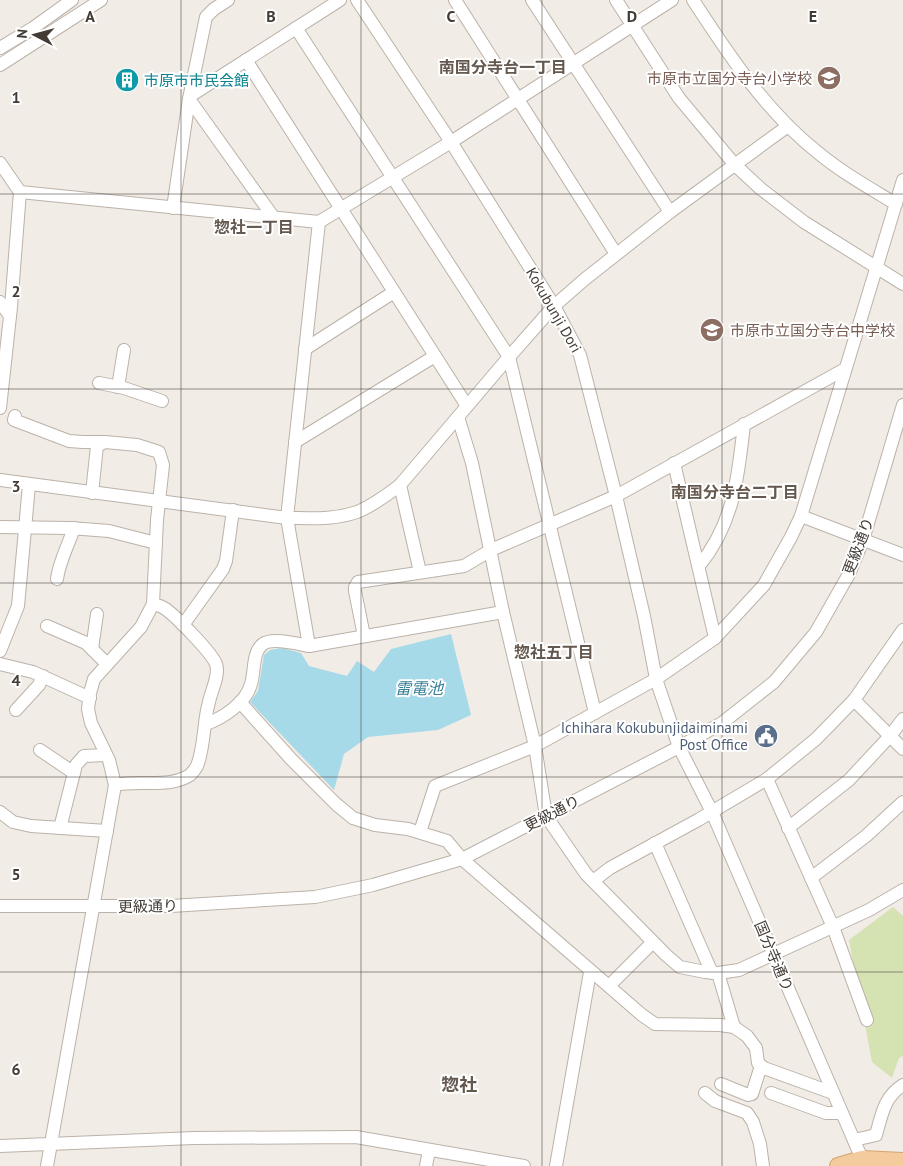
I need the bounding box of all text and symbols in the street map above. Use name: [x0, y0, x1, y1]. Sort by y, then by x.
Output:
text: A: [85, 6, 95, 26]
text: B: [266, 6, 276, 26]
text: C: [447, 6, 456, 26]
text: D: [627, 6, 637, 26]
text: E: [809, 6, 817, 26]
north arrow: [10, 10, 60, 60]
text: N: [13, 28, 32, 39]
district label: 南国分寺台一丁目: [439, 57, 567, 77]
school or university icon: 市原市立国分寺台小学校: [816, 65, 842, 91]
building icon: 市原市市民会館: [114, 67, 140, 93]
place label: 市原市立国分寺台小学校: [647, 69, 812, 88]
place label: 市原市市民会館: [144, 71, 249, 90]
text: 1: [11, 87, 21, 107]
district label: 惣社一丁目: [214, 217, 294, 237]
street label: Kokubunji Dori: [522, 264, 586, 356]
text: 2: [11, 281, 21, 301]
school or university icon: 市原市立国分寺台中学校: [699, 317, 725, 343]
place label: 市原市立国分寺台中学校: [730, 321, 895, 340]
text: 3: [11, 476, 21, 496]
district label: 南国分寺台二丁目: [671, 482, 799, 502]
street label: 更級通り: [838, 515, 878, 577]
district label: 惣社五丁目: [514, 642, 594, 662]
text: 4: [11, 670, 21, 690]
water label: 雷電池: [395, 678, 445, 698]
place label: Ichihara Kokubunjidaiminami Post Office: [561, 718, 748, 754]
public building icon: Ichihara Kokubunjidaiminami Post Office: [753, 723, 779, 749]
street label: 更級通り: [521, 791, 583, 835]
text: 5: [11, 864, 21, 884]
street label: 更級通り: [118, 896, 178, 916]
street label: 国分寺通り: [751, 918, 797, 994]
text: 6: [11, 1059, 21, 1079]
district label: 惣社: [441, 1073, 477, 1096]

